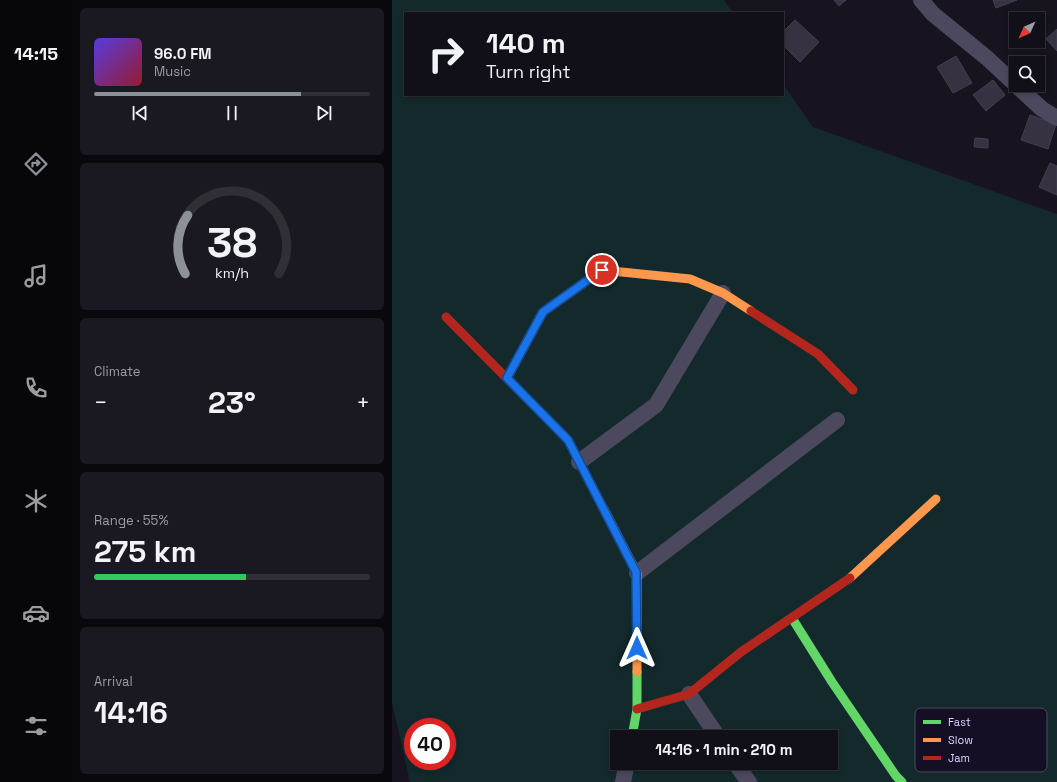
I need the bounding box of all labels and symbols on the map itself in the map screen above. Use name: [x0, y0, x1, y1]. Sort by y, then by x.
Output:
north arrow: [1009, 12, 1045, 48]
pin: [585, 253, 619, 287]
position arrow: [616, 627, 658, 669]
legend: [915, 708, 1047, 772]
text: Fast: [948, 715, 971, 729]
speed limit sign: 40: [404, 718, 456, 770]
text: Slow: [948, 733, 973, 747]
text: Jam: [948, 751, 970, 765]

